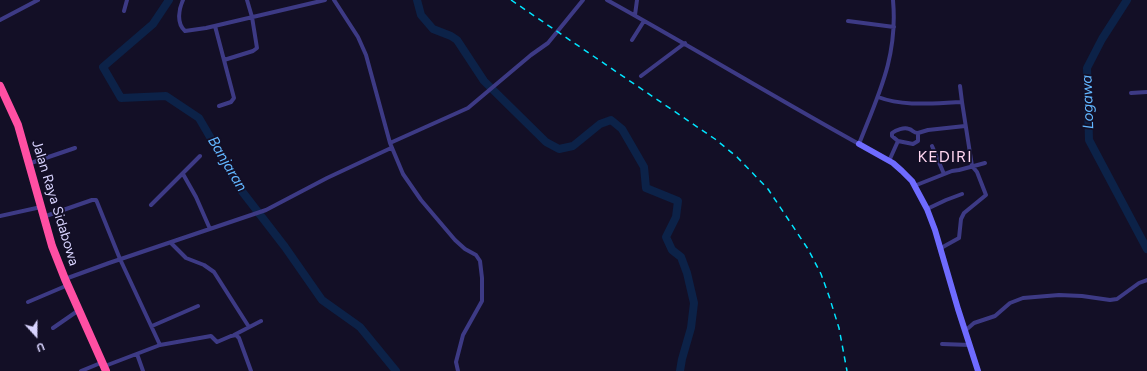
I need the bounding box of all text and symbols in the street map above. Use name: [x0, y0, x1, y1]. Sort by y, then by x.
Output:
water label: Logawa: [1078, 74, 1098, 130]
water label: Banjaran: [204, 133, 250, 195]
street label: Jalan Raya Sidabowa: [28, 138, 82, 268]
district label: KEDIRI: [918, 147, 972, 167]
north arrow: [16, 315, 56, 355]
text: U: [35, 339, 46, 354]

